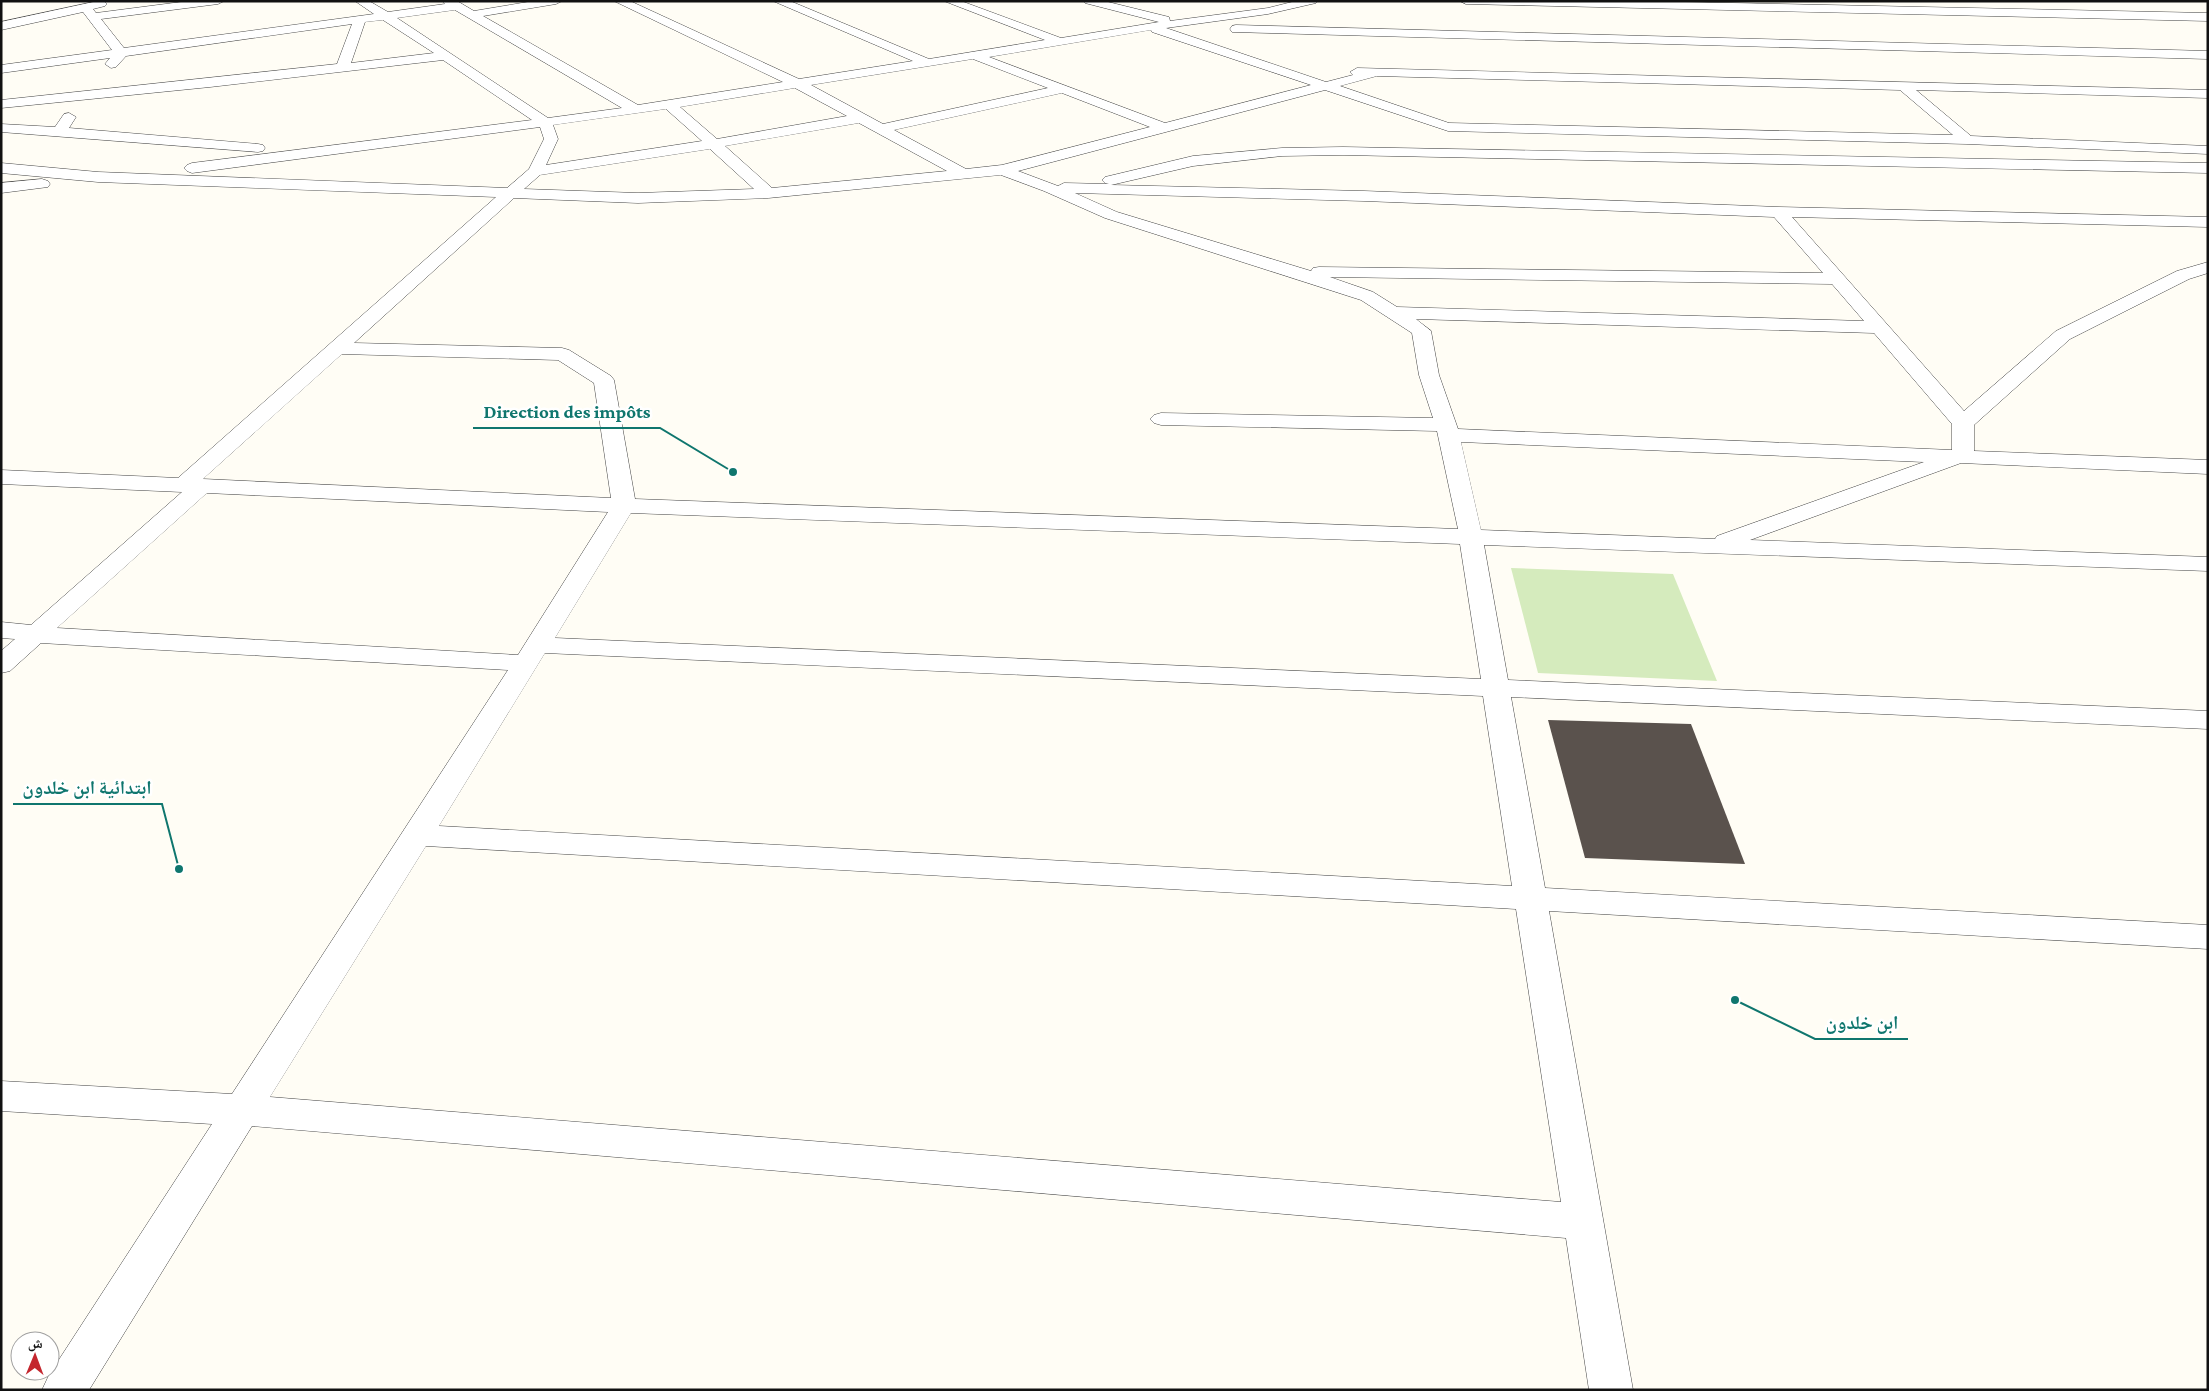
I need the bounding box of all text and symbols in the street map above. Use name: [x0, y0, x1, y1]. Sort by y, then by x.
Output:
callout: Direction des impôts: [473, 394, 660, 428]
text: Direction des impôts: [484, 401, 651, 422]
callout: ابتدائية ابن خلدون: [13, 770, 162, 804]
text: ابتدائية ابن خلدون: [22, 777, 152, 799]
callout: ابن خلدون: [1815, 1005, 1908, 1039]
text: ابن خلدون: [1826, 1012, 1898, 1034]
north arrow: [10, 1331, 60, 1381]
text: ش: [28, 1335, 43, 1352]

